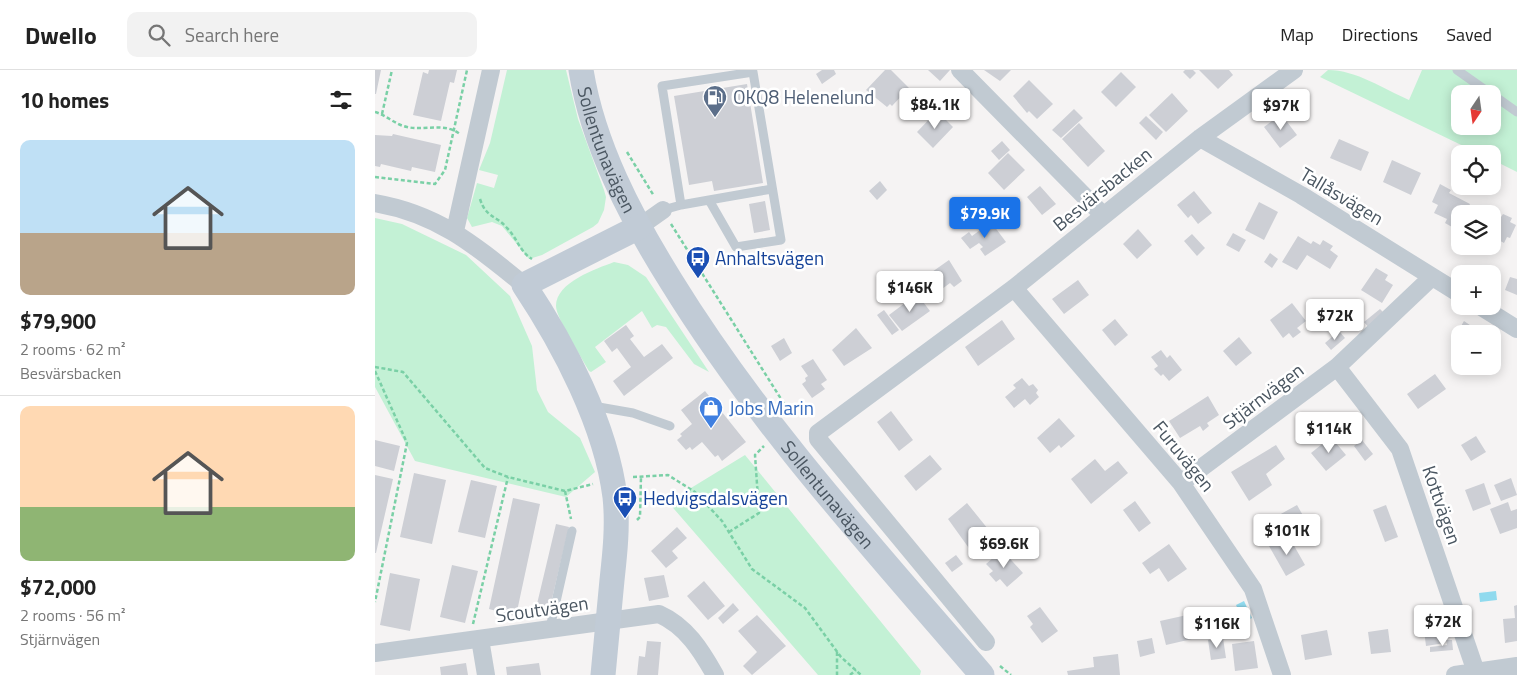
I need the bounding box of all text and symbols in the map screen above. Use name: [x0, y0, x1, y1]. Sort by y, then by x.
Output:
search box: [127, 12, 477, 57]
text: Dwello: [25, 17, 97, 53]
text: Search here: [185, 20, 279, 49]
icon: search: [145, 21, 173, 49]
text: Map: [1280, 21, 1314, 48]
text: Directions: [1342, 21, 1418, 48]
text: Saved: [1446, 21, 1492, 48]
place label: OKQ8 Helenelund: [733, 82, 874, 111]
text: 10 homes: [20, 84, 109, 116]
street label: Sollentunavägen: [570, 84, 644, 218]
fuel station icon: OKQ8 Helenelund: [702, 84, 728, 118]
north arrow: [1451, 85, 1501, 135]
map controls: [1451, 85, 1501, 375]
icon: filters: [327, 86, 355, 114]
pin: $84.1K: [894, 88, 976, 130]
pin: $97K: [1251, 88, 1311, 131]
text: $84.1K: [910, 92, 960, 116]
text: $97K: [1263, 93, 1299, 117]
street label: Besvärsbacken: [1046, 139, 1158, 238]
button: locate: [1451, 145, 1501, 195]
street label: Tallåsvägen: [1295, 159, 1390, 232]
icon: home: [143, 173, 233, 263]
pin: $79.9K: [944, 196, 1026, 239]
text: $79.9K: [960, 201, 1010, 225]
button: layers: [1451, 205, 1501, 255]
place label: Anhaltsvägen: [715, 243, 824, 272]
bus stop icon: Anhaltsvägen: [685, 245, 711, 279]
button: +: [1451, 265, 1501, 315]
pin: $146K: [875, 270, 945, 313]
text: $146K: [887, 275, 933, 299]
pin: $72K: [1305, 298, 1365, 341]
text: $72K: [1317, 303, 1353, 327]
text: $79,900: [20, 305, 96, 337]
button: −: [1451, 325, 1501, 375]
text: 2 rooms · 62 m²: [20, 337, 125, 361]
street label: Stjärnvägen: [1216, 355, 1309, 436]
text: Besvärsbacken: [20, 361, 121, 385]
place label: Jobs Marin: [729, 393, 814, 422]
shop icon: Jobs Marin: [698, 395, 724, 429]
pin: $114K: [1294, 412, 1364, 454]
street label: Furuvägen: [1147, 414, 1222, 498]
text: $114K: [1306, 416, 1352, 440]
street label: Sollentunavägen: [775, 434, 882, 555]
icon: home: [143, 438, 233, 528]
street label: Kottvägen: [1415, 461, 1470, 548]
place label: Hedvigsdalsvägen: [643, 483, 788, 512]
bus stop icon: Hedvigsdalsvägen: [612, 485, 638, 519]
pin: $101K: [1252, 514, 1322, 556]
text: $101K: [1264, 518, 1310, 542]
pin: $69.6K: [963, 526, 1045, 569]
text: $69.6K: [979, 531, 1029, 555]
text: $72,000: [20, 571, 96, 603]
street label: Scoutvägen: [494, 588, 590, 629]
text: 2 rooms · 56 m²: [20, 603, 125, 627]
pin: $72K: [1413, 604, 1473, 647]
pin: $116K: [1182, 606, 1252, 649]
text: $72K: [1425, 609, 1461, 633]
text: $116K: [1194, 611, 1240, 635]
text: Stjärnvägen: [20, 627, 100, 651]

